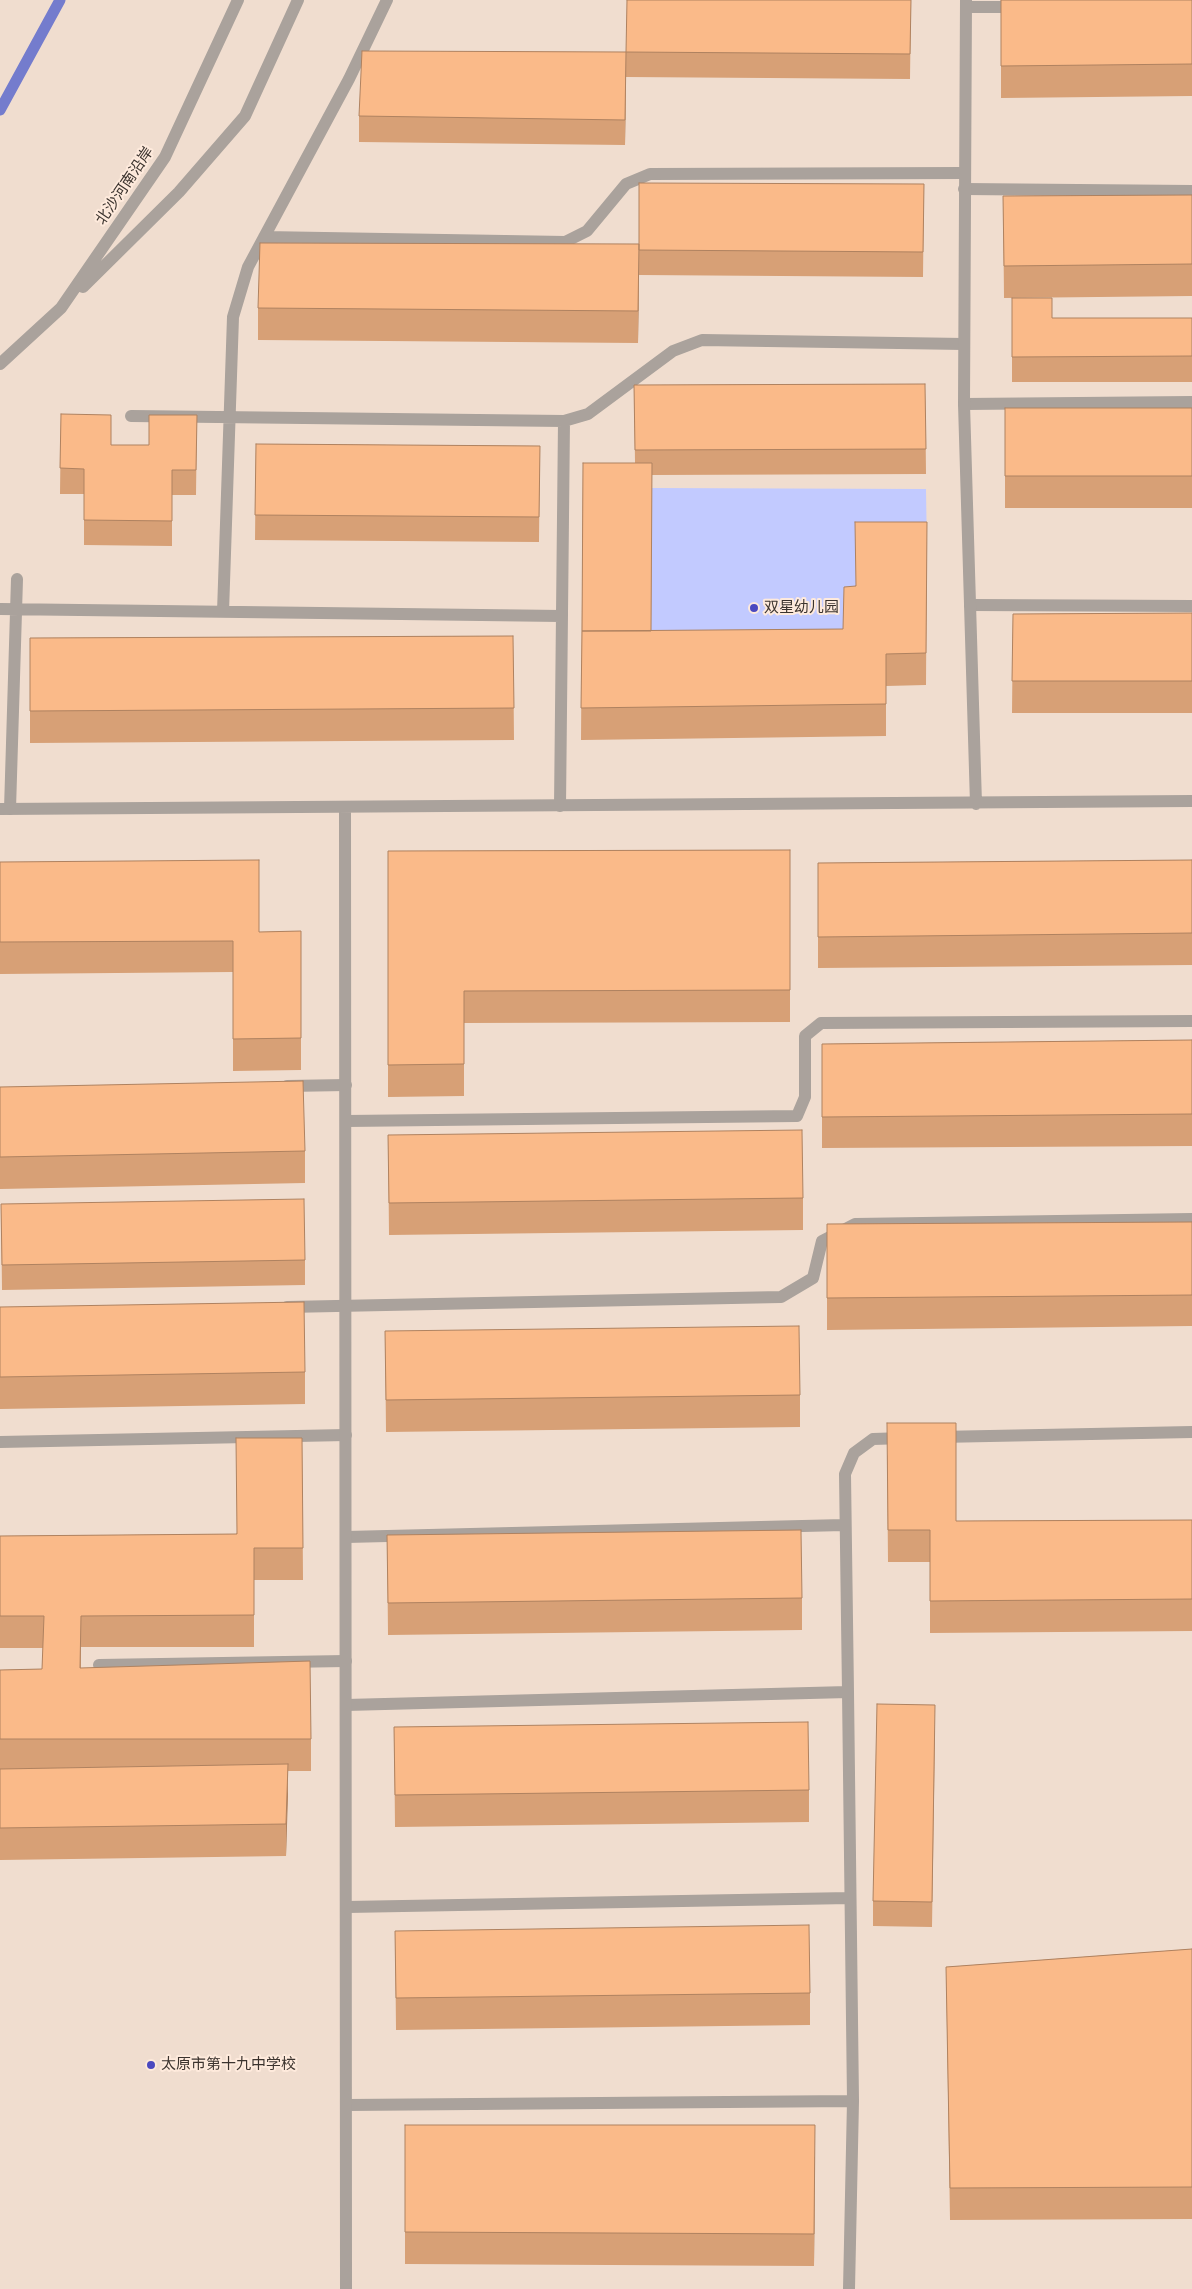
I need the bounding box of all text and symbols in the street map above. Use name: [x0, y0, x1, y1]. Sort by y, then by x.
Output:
street label: 北沙河南沿岸: [92, 144, 158, 228]
place label: 双星幼儿园: [764, 599, 839, 617]
marker: 双星幼儿园: [748, 602, 760, 614]
place label: 太原市第十九中学校: [161, 2056, 296, 2074]
marker: 太原市第十九中学校: [145, 2059, 157, 2071]

